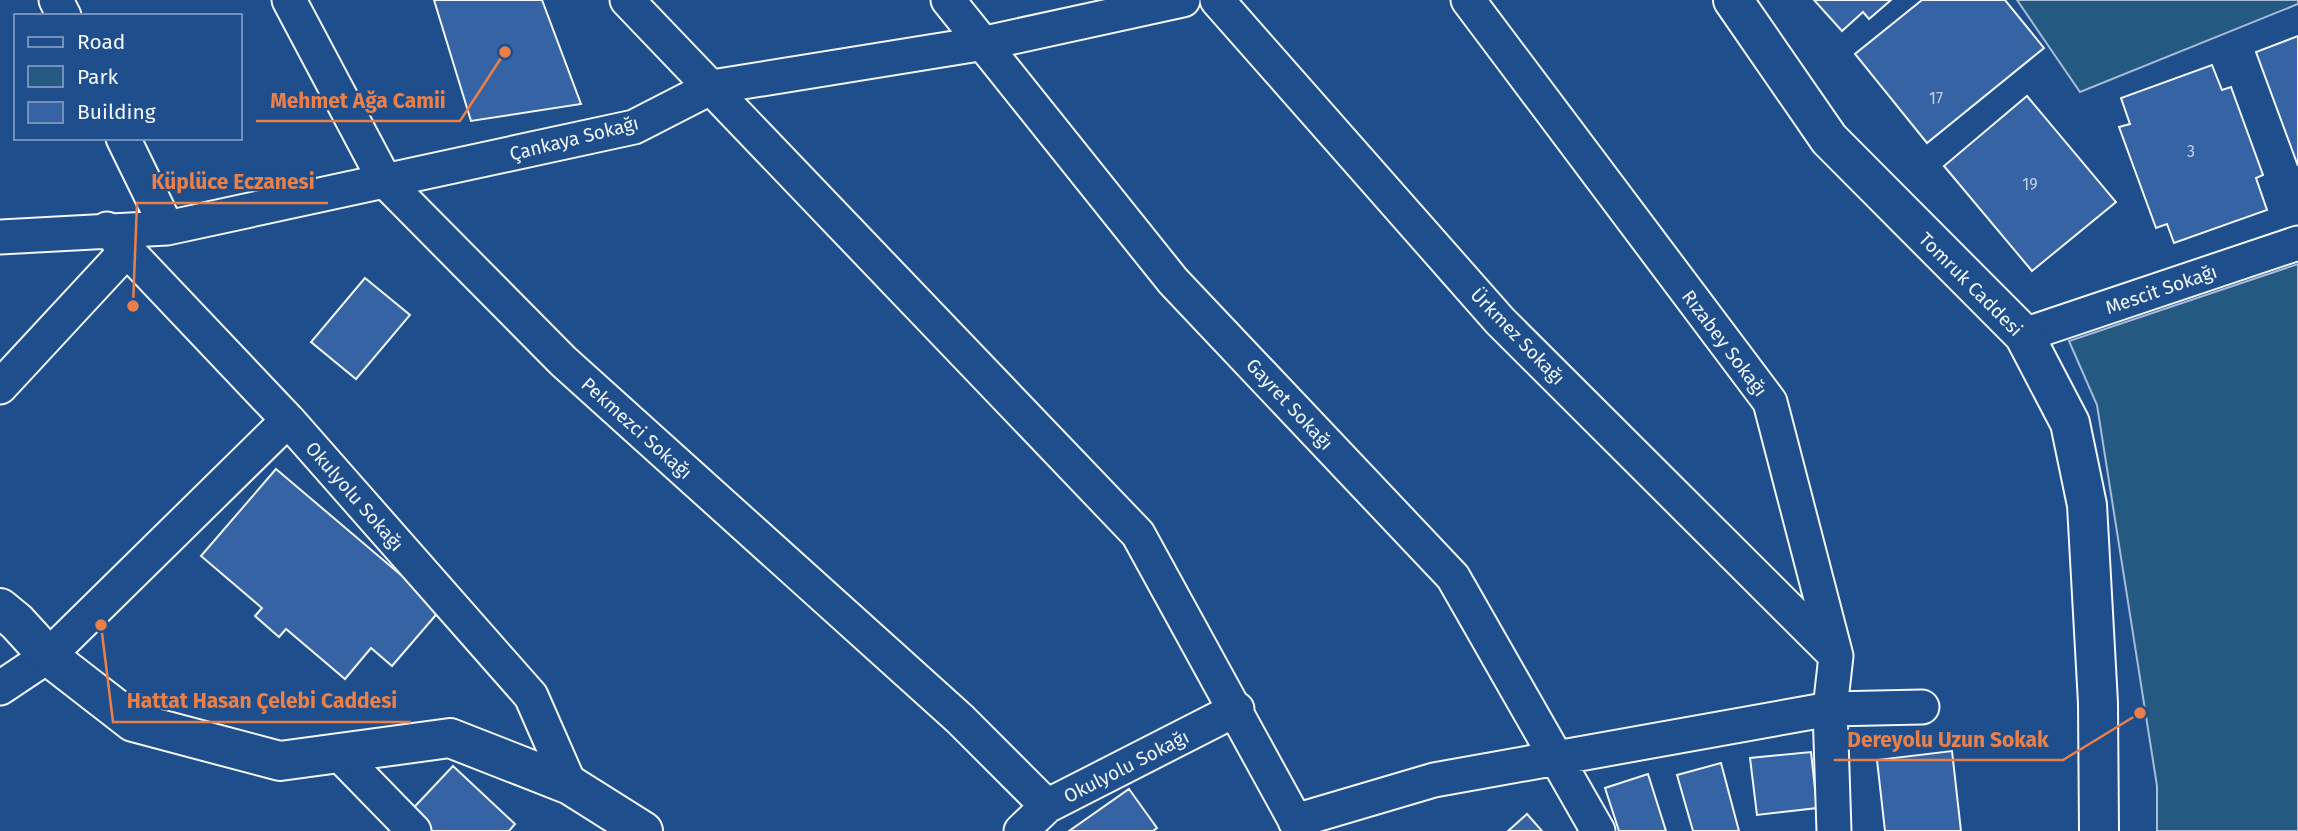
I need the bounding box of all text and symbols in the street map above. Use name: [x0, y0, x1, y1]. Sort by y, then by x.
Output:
legend: [14, 14, 242, 140]
text: Road: [77, 29, 125, 55]
text: Park: [77, 64, 119, 90]
callout: Mehmet Ağa Camii: [256, 79, 460, 121]
text: Mehmet Ağa Camii: [270, 88, 446, 114]
house number: 17: [1929, 89, 1943, 108]
text: Building: [77, 99, 156, 125]
street label: Çankaya Sokağı: [507, 111, 641, 166]
house number: 3: [2187, 142, 2195, 161]
callout: Küplüce Eczanesi: [137, 161, 328, 203]
text: Küplüce Eczanesi: [151, 169, 315, 195]
house number: 19: [2022, 175, 2038, 194]
street label: Tomruk Caddesi: [1914, 228, 2027, 341]
street label: Mescit Sokağı: [2102, 260, 2220, 319]
street label: Ürkmez Sokağı: [1466, 283, 1570, 390]
street label: Rızabey Sokağı: [1677, 285, 1772, 401]
street label: Gayret Sokağı: [1241, 354, 1338, 455]
street label: Pekmezci Sokağı: [577, 373, 697, 484]
street label: Okulyolu Sokağı: [301, 437, 408, 556]
callout: Hattat Hasan Çelebi Caddesi: [113, 680, 411, 722]
text: Hattat Hasan Çelebi Caddesi: [127, 688, 397, 714]
callout: Dereyolu Uzun Sokak: [1834, 718, 2063, 760]
street label: Okulyolu Sokağı: [1060, 725, 1193, 808]
text: Dereyolu Uzun Sokak: [1847, 727, 2049, 753]

